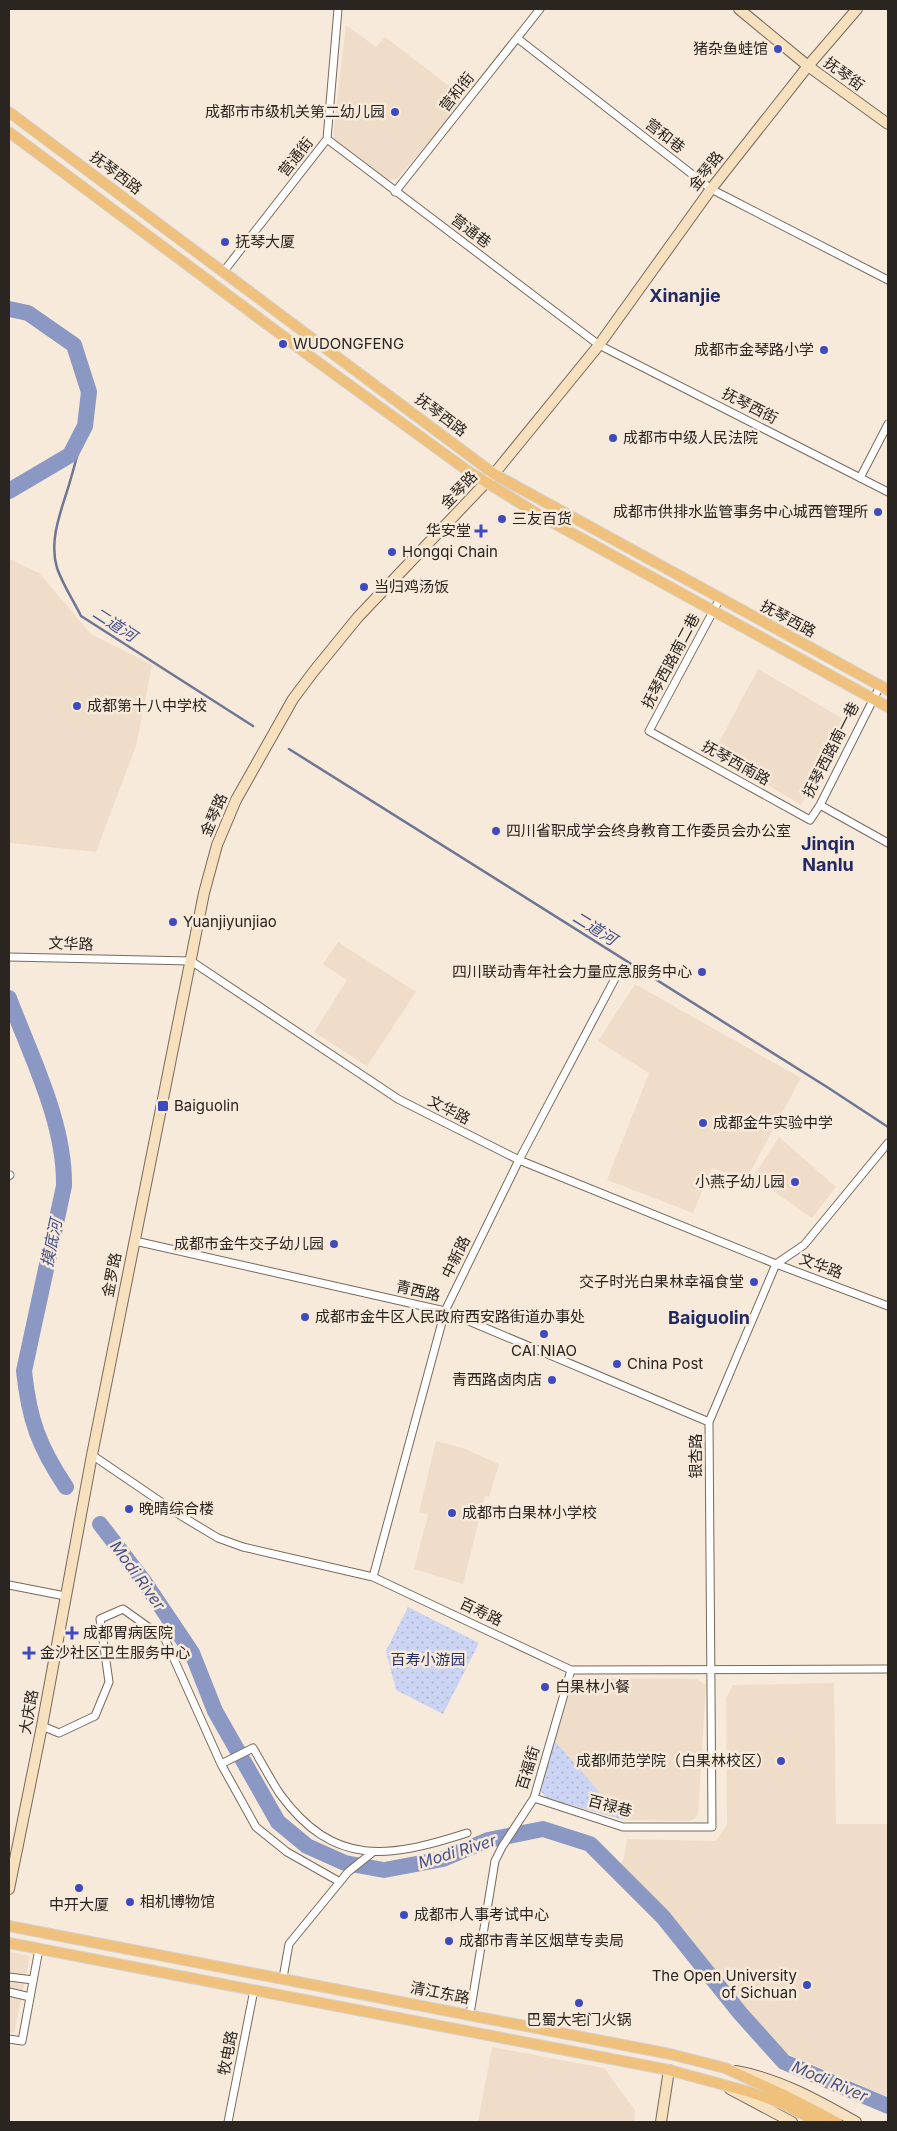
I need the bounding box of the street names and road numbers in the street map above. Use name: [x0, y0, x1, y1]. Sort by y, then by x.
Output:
street label: 抚琴街: [821, 53, 868, 95]
street label: 营和街: [435, 68, 478, 115]
street label: 营和巷: [642, 114, 689, 157]
street label: 营通街: [274, 133, 317, 180]
street label: 抚琴西路: [87, 147, 146, 198]
street label: 金琴路: [684, 147, 727, 194]
street label: 营通巷: [448, 209, 495, 252]
street label: 抚琴西街: [719, 383, 781, 428]
street label: 抚琴西路: [412, 389, 471, 440]
street label: 金琴路: [436, 467, 481, 512]
street label: 抚琴西路: [757, 596, 819, 641]
street label: 抚琴西路南二巷: [638, 610, 704, 712]
street label: 抚琴西路南一巷: [798, 699, 863, 801]
street label: 抚琴西南路: [699, 736, 774, 789]
street label: 金琴路: [196, 790, 231, 839]
street label: 文华路: [48, 933, 94, 954]
street label: 文华路: [425, 1091, 474, 1128]
street label: 中新路: [437, 1232, 474, 1281]
street label: 文华路: [797, 1249, 846, 1282]
street label: 金罗路: [98, 1251, 125, 1299]
street label: 青西路: [394, 1276, 442, 1305]
street label: 银杏路: [686, 1433, 705, 1479]
street label: 百寿路: [457, 1593, 506, 1630]
street label: 大庆路: [15, 1688, 42, 1736]
street label: 百福街: [512, 1744, 543, 1792]
street label: 百禄巷: [586, 1791, 634, 1821]
street label: 清江东路: [409, 1977, 471, 2008]
street label: 牧电路: [214, 2029, 241, 2077]

